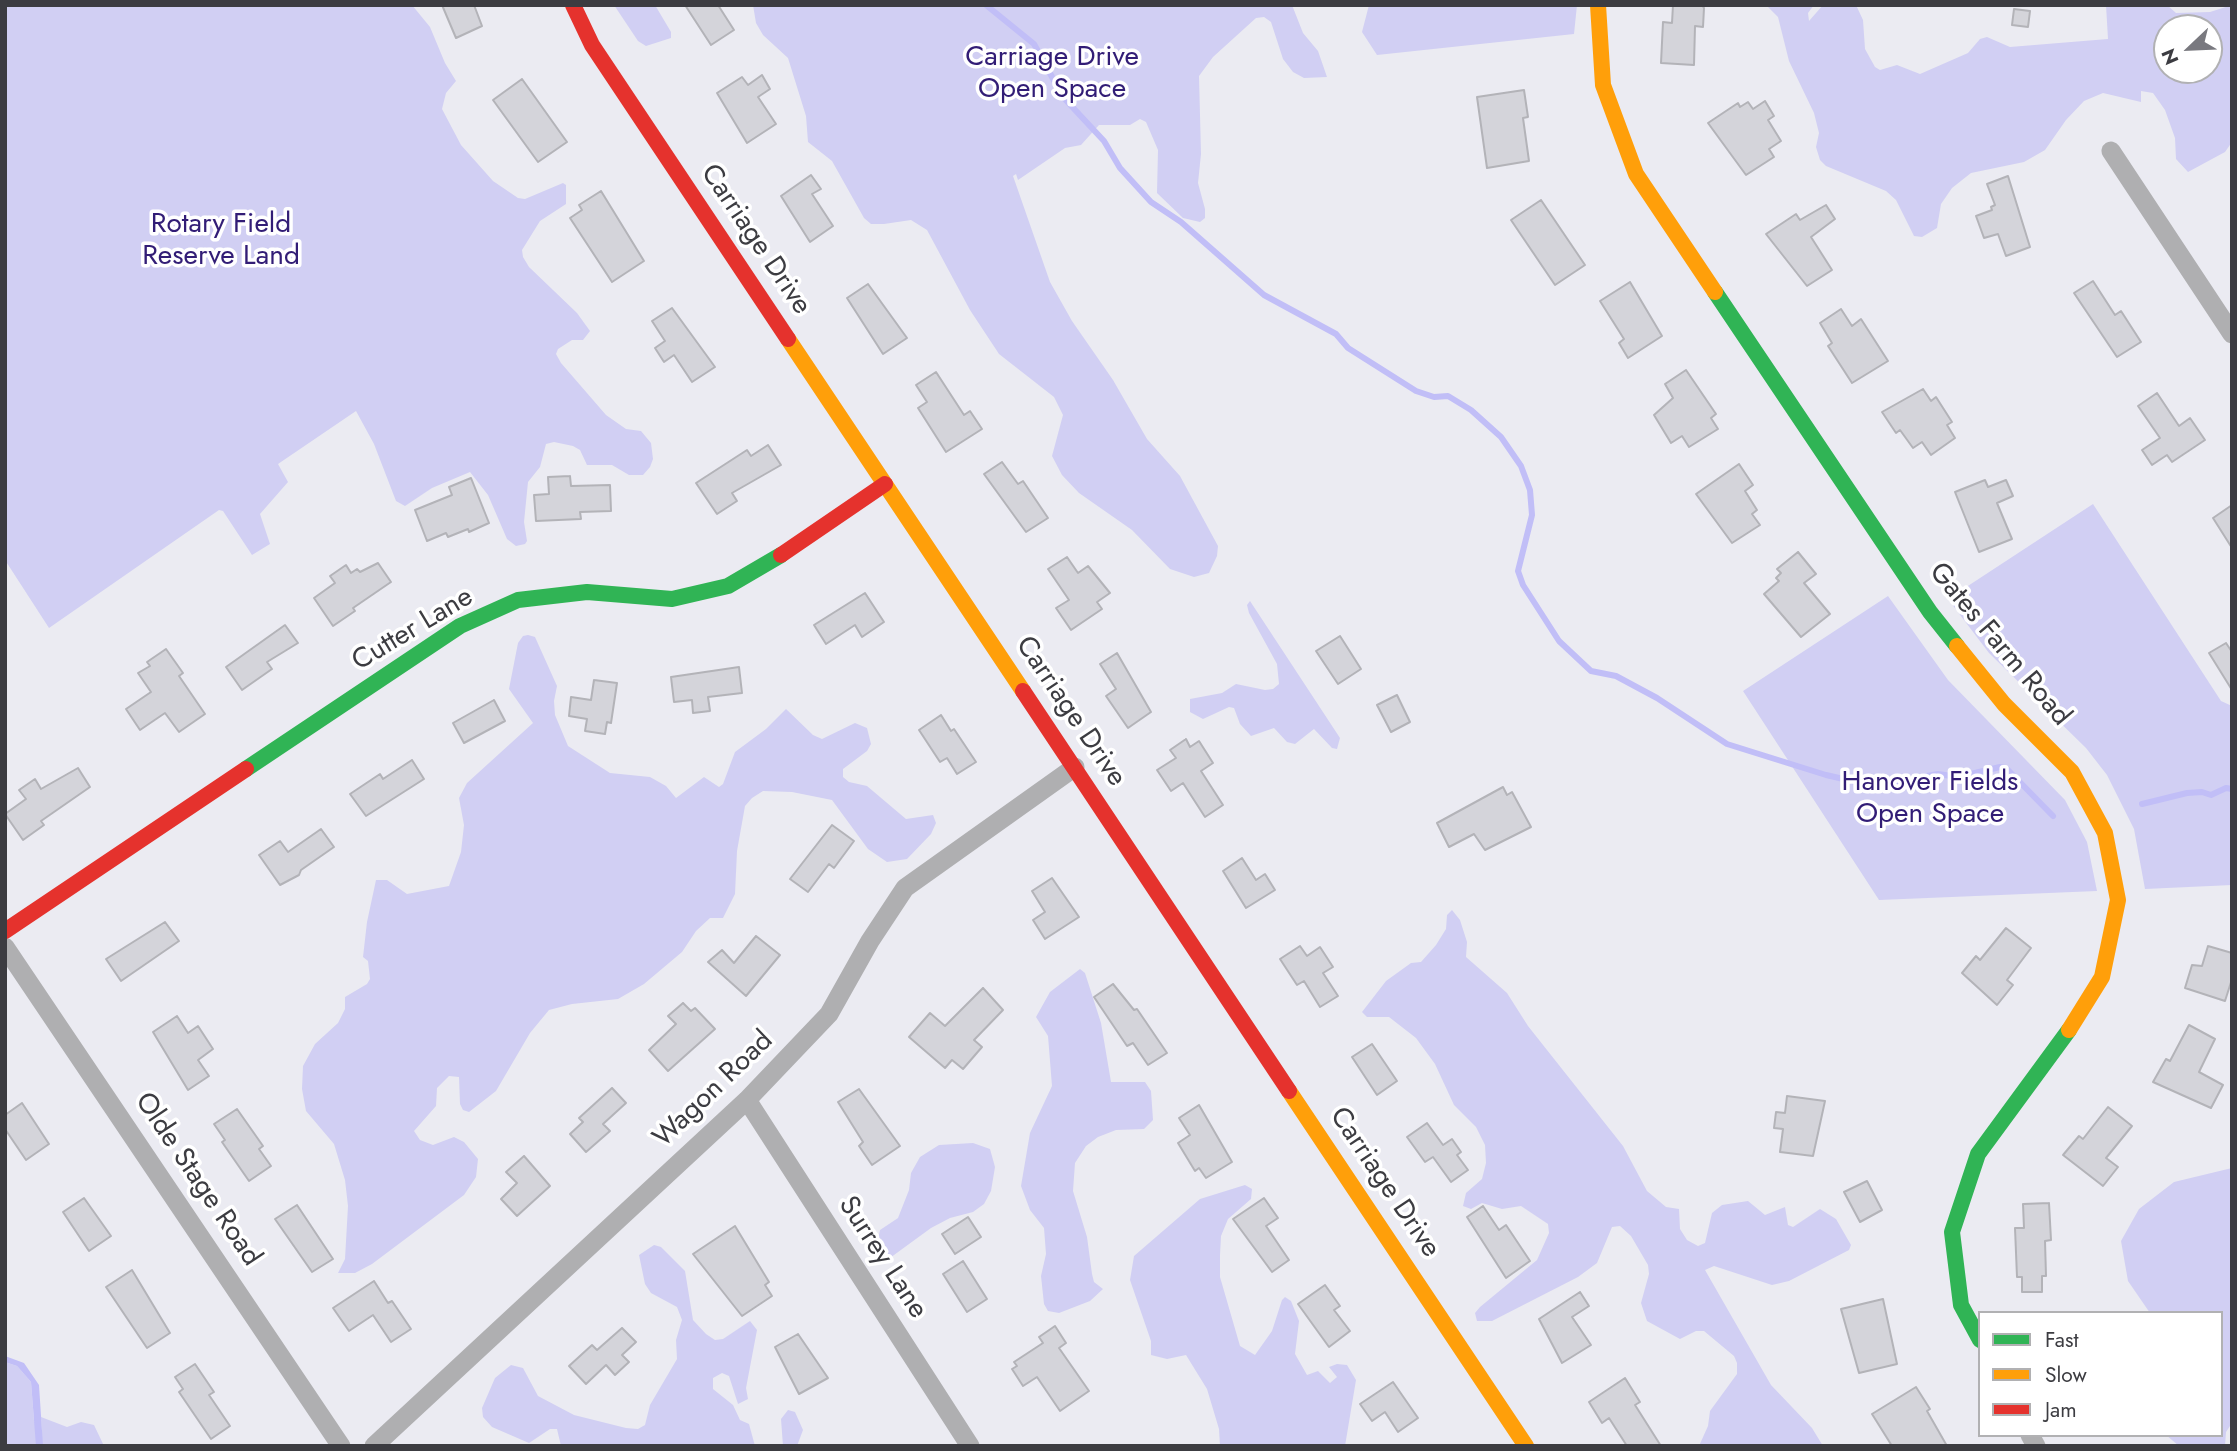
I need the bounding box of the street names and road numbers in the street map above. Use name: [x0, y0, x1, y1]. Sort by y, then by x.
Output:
street label: Carriage Drive: [693, 159, 817, 321]
street label: Gates Farm Road: [1921, 557, 2077, 733]
street label: Cutter Lane: [347, 581, 479, 679]
street label: Carriage Drive: [1008, 631, 1132, 793]
street label: Wagon Road: [647, 1025, 781, 1155]
street label: Olde Stage Road: [127, 1087, 267, 1273]
street label: Carriage Drive: [1322, 1102, 1446, 1264]
street label: Surrey Lane: [830, 1191, 934, 1325]

